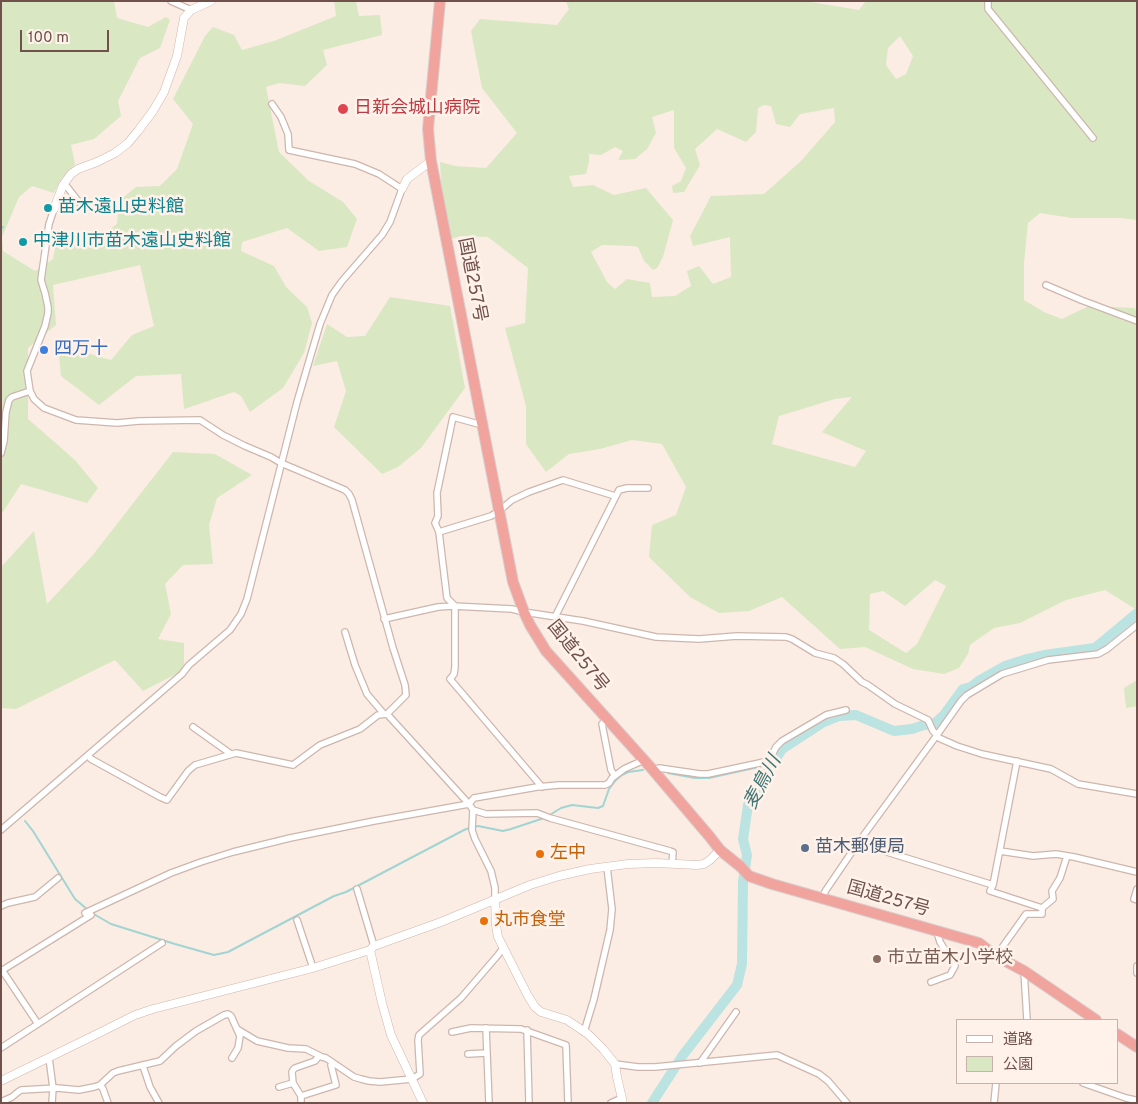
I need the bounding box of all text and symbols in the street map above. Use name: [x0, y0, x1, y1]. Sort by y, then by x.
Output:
scale bar: [22, 20, 111, 52]
text: 100 m: [28, 29, 69, 48]
place label: 日新会城山病院: [354, 98, 480, 120]
marker: 日新会城山病院: [336, 102, 350, 116]
place label: 苗木遠山史料館: [58, 197, 184, 219]
marker: 苗木遠山史料館: [42, 202, 54, 214]
place label: 中津川市苗木遠山史料館: [33, 231, 231, 253]
marker: 中津川市苗木遠山史料館: [17, 236, 29, 248]
street label: 国道257号: [452, 236, 490, 324]
place label: 四万十: [54, 339, 108, 361]
marker: 四万十: [38, 344, 50, 356]
street label: 国道257号: [542, 617, 612, 697]
water label: 麦鳥川: [741, 752, 787, 814]
place label: 苗木郵便局: [815, 837, 905, 859]
marker: 苗木郵便局: [799, 842, 811, 854]
place label: 左中: [550, 843, 586, 865]
marker: 左中: [534, 848, 546, 860]
street label: 国道257号: [844, 878, 932, 922]
place label: 丸市食堂: [494, 910, 566, 932]
marker: 丸市食堂: [478, 915, 490, 927]
place label: 市立苗木小学校: [887, 948, 1013, 970]
marker: 市立苗木小学校: [871, 953, 883, 965]
legend: [956, 1019, 1118, 1084]
text: 道路: [1003, 1031, 1033, 1050]
text: 公園: [1003, 1056, 1033, 1075]

